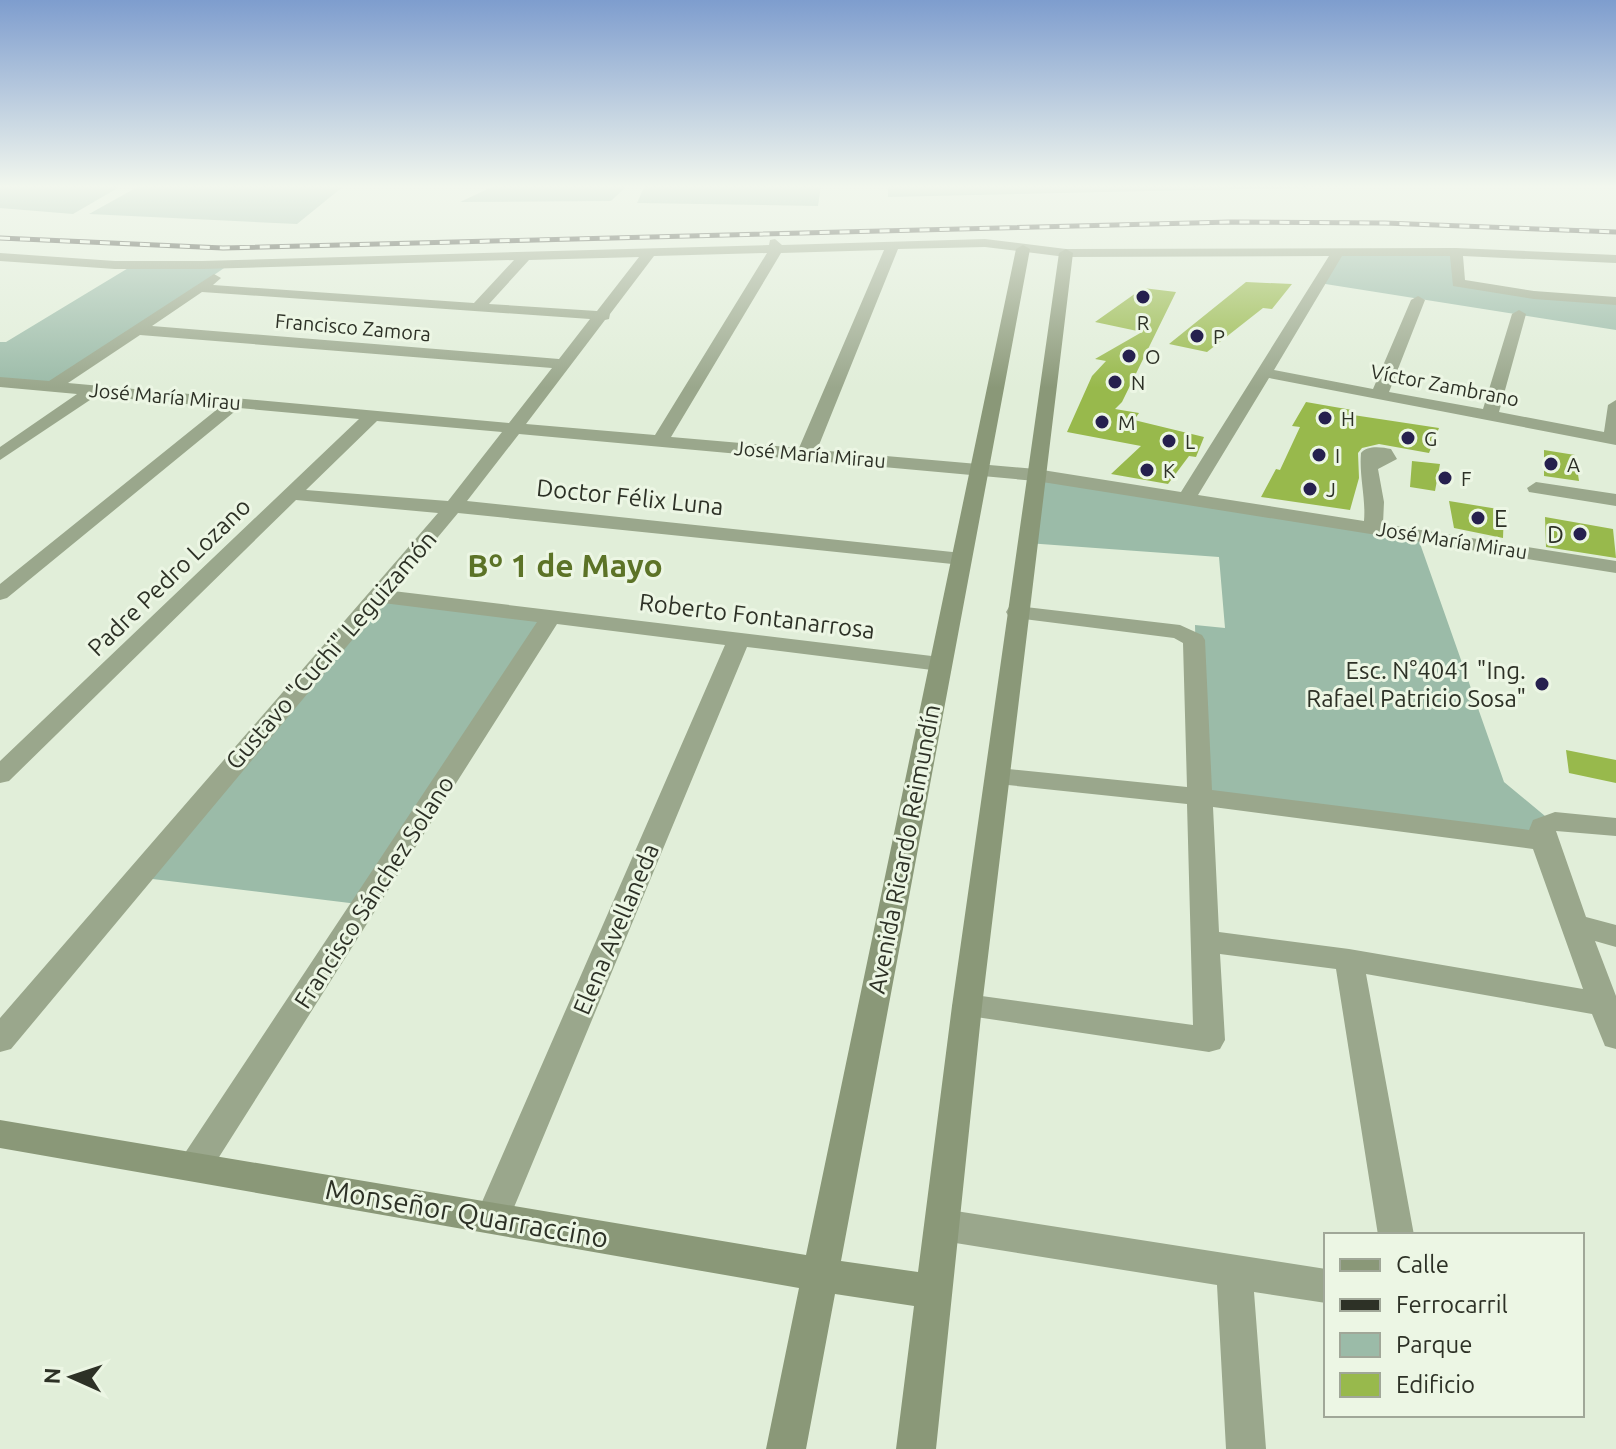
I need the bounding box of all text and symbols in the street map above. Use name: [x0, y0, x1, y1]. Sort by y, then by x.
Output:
marker: R: [1134, 288, 1152, 306]
street label: Francisco Zamora: [274, 309, 432, 345]
place label: R: [1137, 311, 1149, 334]
place label: P: [1213, 325, 1225, 348]
marker: P: [1188, 327, 1206, 345]
place label: O: [1145, 345, 1161, 368]
marker: O: [1120, 347, 1138, 365]
street label: Víctor Zambrano: [1369, 359, 1521, 411]
place label: N: [1131, 371, 1145, 394]
marker: N: [1106, 373, 1124, 391]
street label: José María Mirau: [88, 378, 242, 414]
place label: H: [1341, 407, 1355, 430]
marker: H: [1316, 409, 1334, 427]
place label: M: [1118, 411, 1135, 434]
marker: M: [1093, 413, 1111, 431]
place label: G: [1424, 427, 1437, 450]
marker: G: [1399, 429, 1417, 447]
place label: L: [1185, 430, 1195, 453]
marker: L: [1160, 432, 1178, 450]
street label: José María Mirau: [733, 436, 887, 472]
place label: I: [1335, 444, 1340, 467]
marker: I: [1310, 446, 1328, 464]
place label: A: [1567, 453, 1580, 476]
marker: A: [1542, 455, 1560, 473]
place label: K: [1163, 459, 1175, 482]
marker: K: [1138, 461, 1156, 479]
place label: F: [1461, 467, 1472, 490]
marker: F: [1436, 469, 1454, 487]
street label: Doctor Félix Luna: [535, 474, 725, 520]
place label: J: [1326, 478, 1336, 501]
marker: J: [1301, 480, 1319, 498]
street label: Padre Pedro Lozano: [82, 493, 256, 661]
place label: E: [1494, 505, 1507, 532]
marker: E: [1469, 509, 1487, 527]
street label: José María Mirau: [1375, 517, 1529, 563]
place label: D: [1547, 521, 1564, 548]
street label: Gustavo "Cuchi" Leguizamón: [220, 525, 442, 775]
marker: D: [1571, 525, 1589, 543]
district label: Bº 1 de Mayo: [467, 547, 663, 583]
street label: Roberto Fontanarrosa: [638, 588, 876, 644]
place label: Esc. N°4041 "Ing. Rafael Patricio Sosa": [1306, 657, 1526, 712]
marker: Esc. N°4041 "Ing. Rafael Patricio Sosa": [1533, 675, 1551, 693]
street label: Avenida Ricardo Reimundín: [863, 702, 945, 996]
street label: Francisco Sánchez Solano: [289, 771, 459, 1013]
street label: Elena Avellaneda: [568, 839, 664, 1019]
street label: Monseñor Quarraccino: [323, 1173, 611, 1253]
legend: [1324, 1233, 1584, 1417]
text: Calle: [1396, 1251, 1449, 1278]
text: Ferrocarril: [1396, 1291, 1508, 1318]
text: Parque: [1396, 1331, 1473, 1358]
north arrow: [32, 1337, 112, 1417]
text: N: [39, 1367, 64, 1385]
text: Edificio: [1396, 1371, 1475, 1398]

